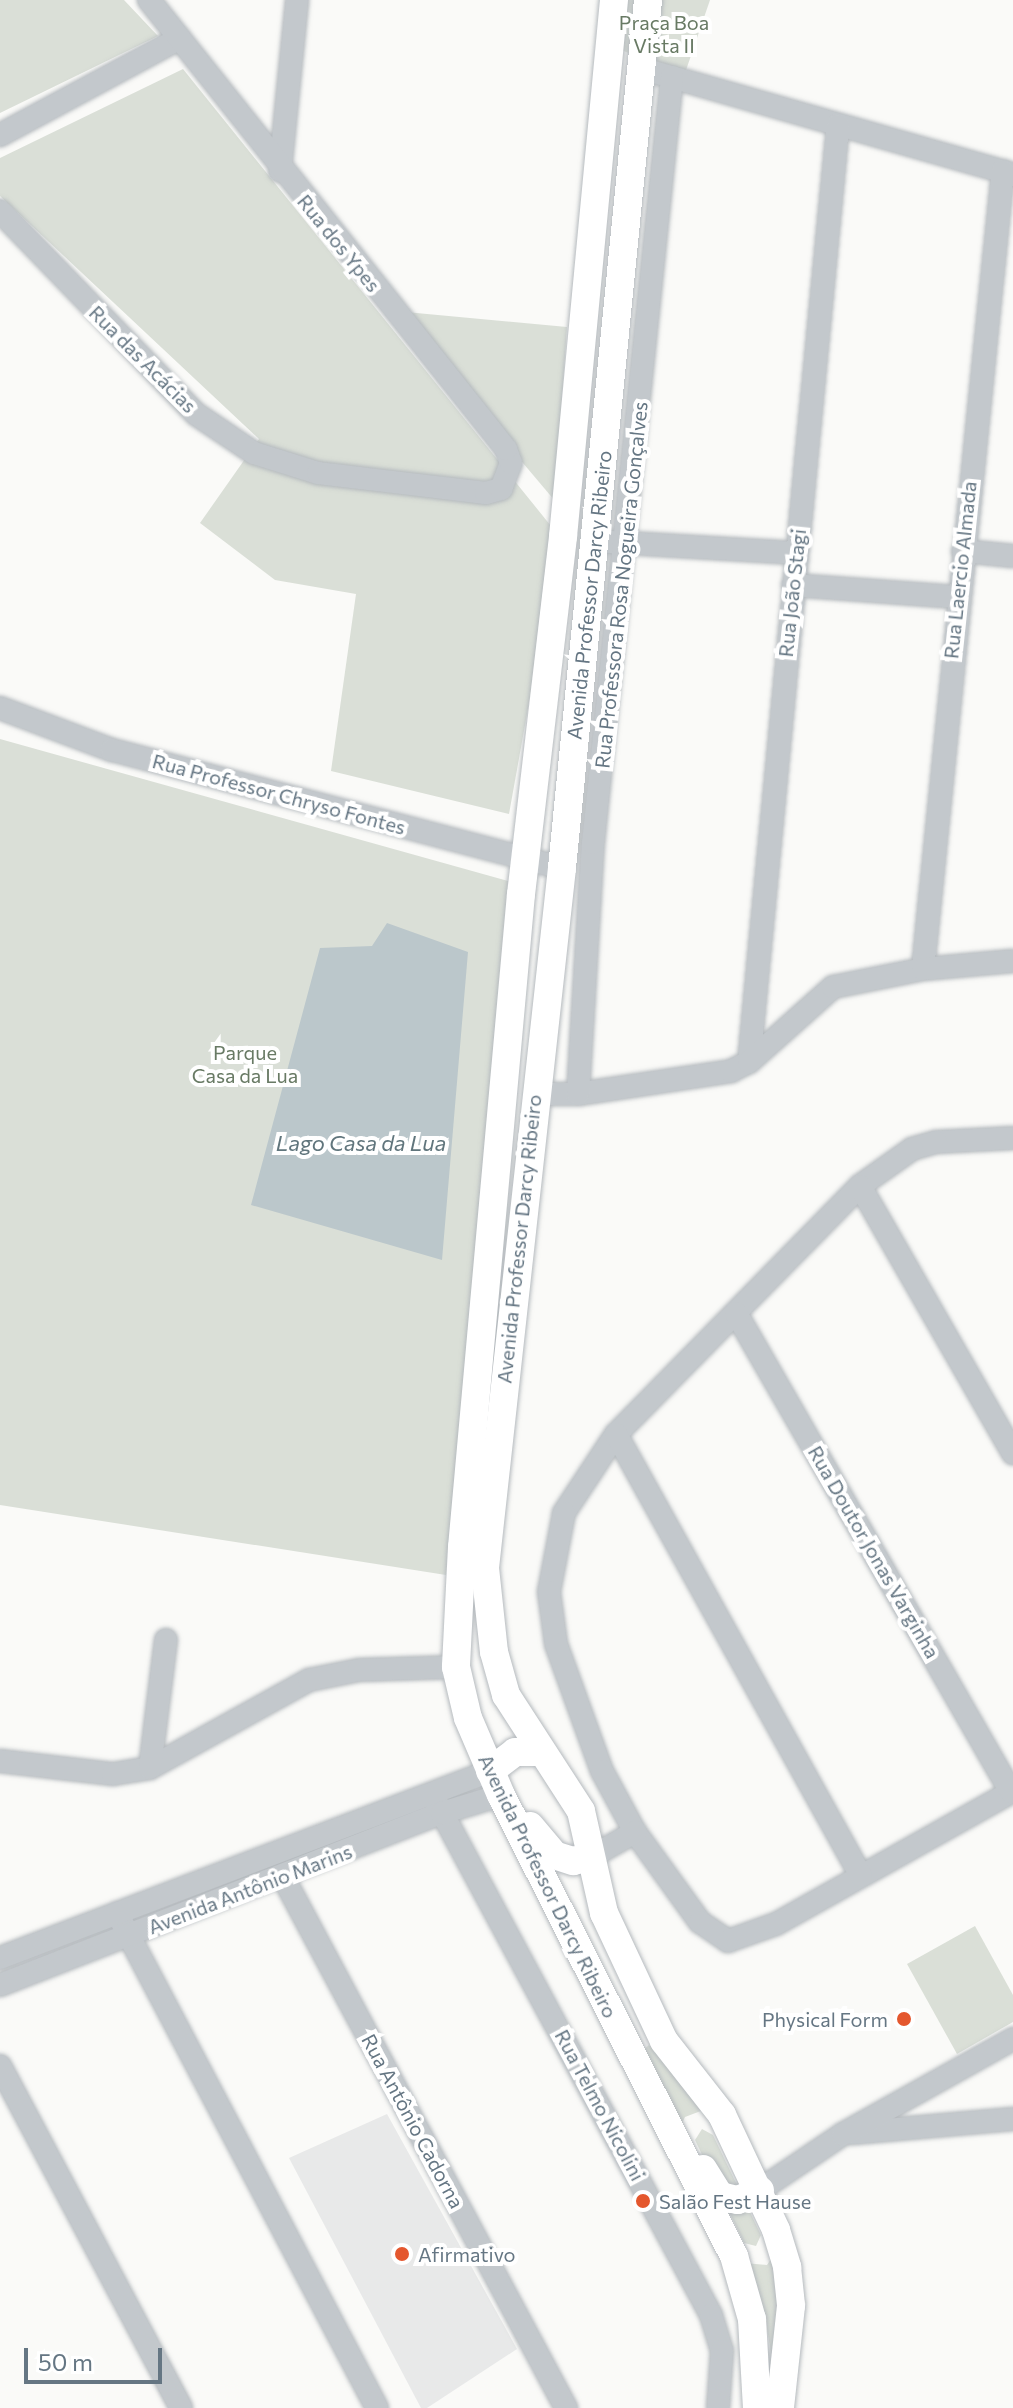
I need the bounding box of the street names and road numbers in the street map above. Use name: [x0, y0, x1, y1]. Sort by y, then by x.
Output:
street label: Rua dos Ypes: [292, 190, 386, 296]
street label: Rua das Acácias: [84, 300, 202, 418]
street label: Rua Professora Rosa Nogueira Gonçalves: [590, 400, 652, 770]
street label: Avenida Professor Darcy Ribeiro: [562, 449, 616, 741]
street label: Rua Laercio Almada: [939, 480, 981, 660]
street label: Rua João Stagi: [773, 528, 811, 658]
street label: Rua Professor Chryso Fontes: [150, 749, 408, 839]
street label: Avenida Professor Darcy Ribeiro: [492, 1093, 546, 1385]
street label: Rua Doutor Jonas Varginha: [803, 1441, 945, 1663]
street label: Avenida Professor Darcy Ribeiro: [474, 1750, 622, 2022]
street label: Avenida Antônio Marins: [145, 1839, 355, 1939]
street label: Rua Telmo Nicolini: [550, 2025, 650, 2185]
street label: Rua Antônio Cadorna: [357, 2030, 469, 2212]

